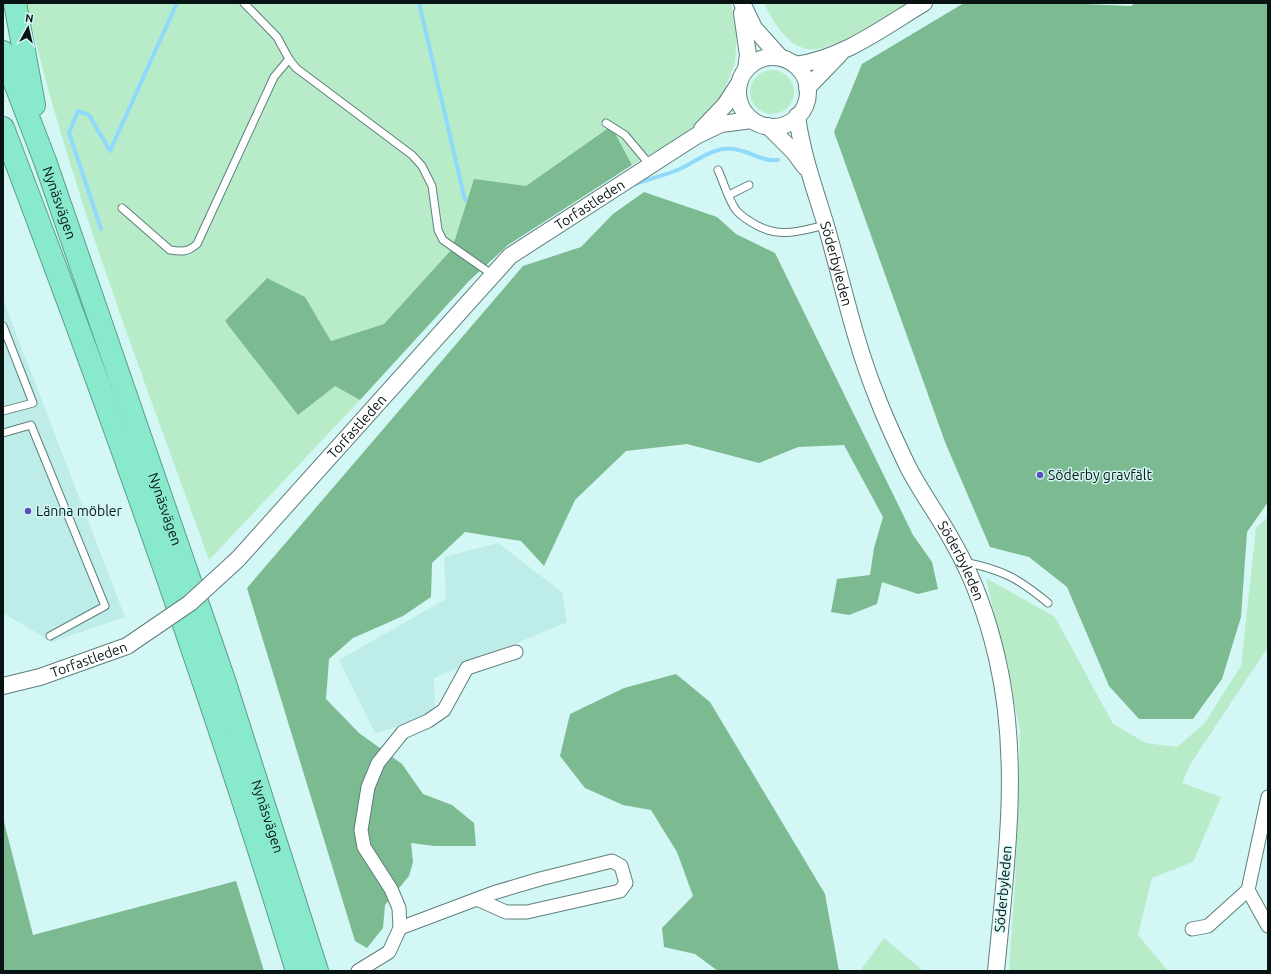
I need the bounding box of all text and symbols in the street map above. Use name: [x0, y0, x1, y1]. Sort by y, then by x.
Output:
north arrow: [8, 8, 48, 48]
text: N: [24, 12, 34, 25]
street label: Nynäsvägen: [39, 164, 79, 241]
street label: Torfastleden: [552, 176, 628, 233]
street label: Söderbyleden: [817, 219, 855, 308]
street label: Torfastleden: [324, 391, 390, 462]
place label: Söderby gravfält: [1048, 467, 1152, 483]
marker: Söderby gravfält: [1035, 470, 1045, 480]
street label: Nynäsvägen: [145, 471, 185, 548]
place label: Länna möbler: [36, 503, 123, 519]
marker: Länna möbler: [23, 506, 33, 516]
street label: Söderbyleden: [934, 518, 987, 603]
street label: Torfastleden: [48, 639, 129, 681]
street label: Nynäsvägen: [248, 778, 287, 855]
street label: Söderbyleden: [991, 845, 1015, 933]

